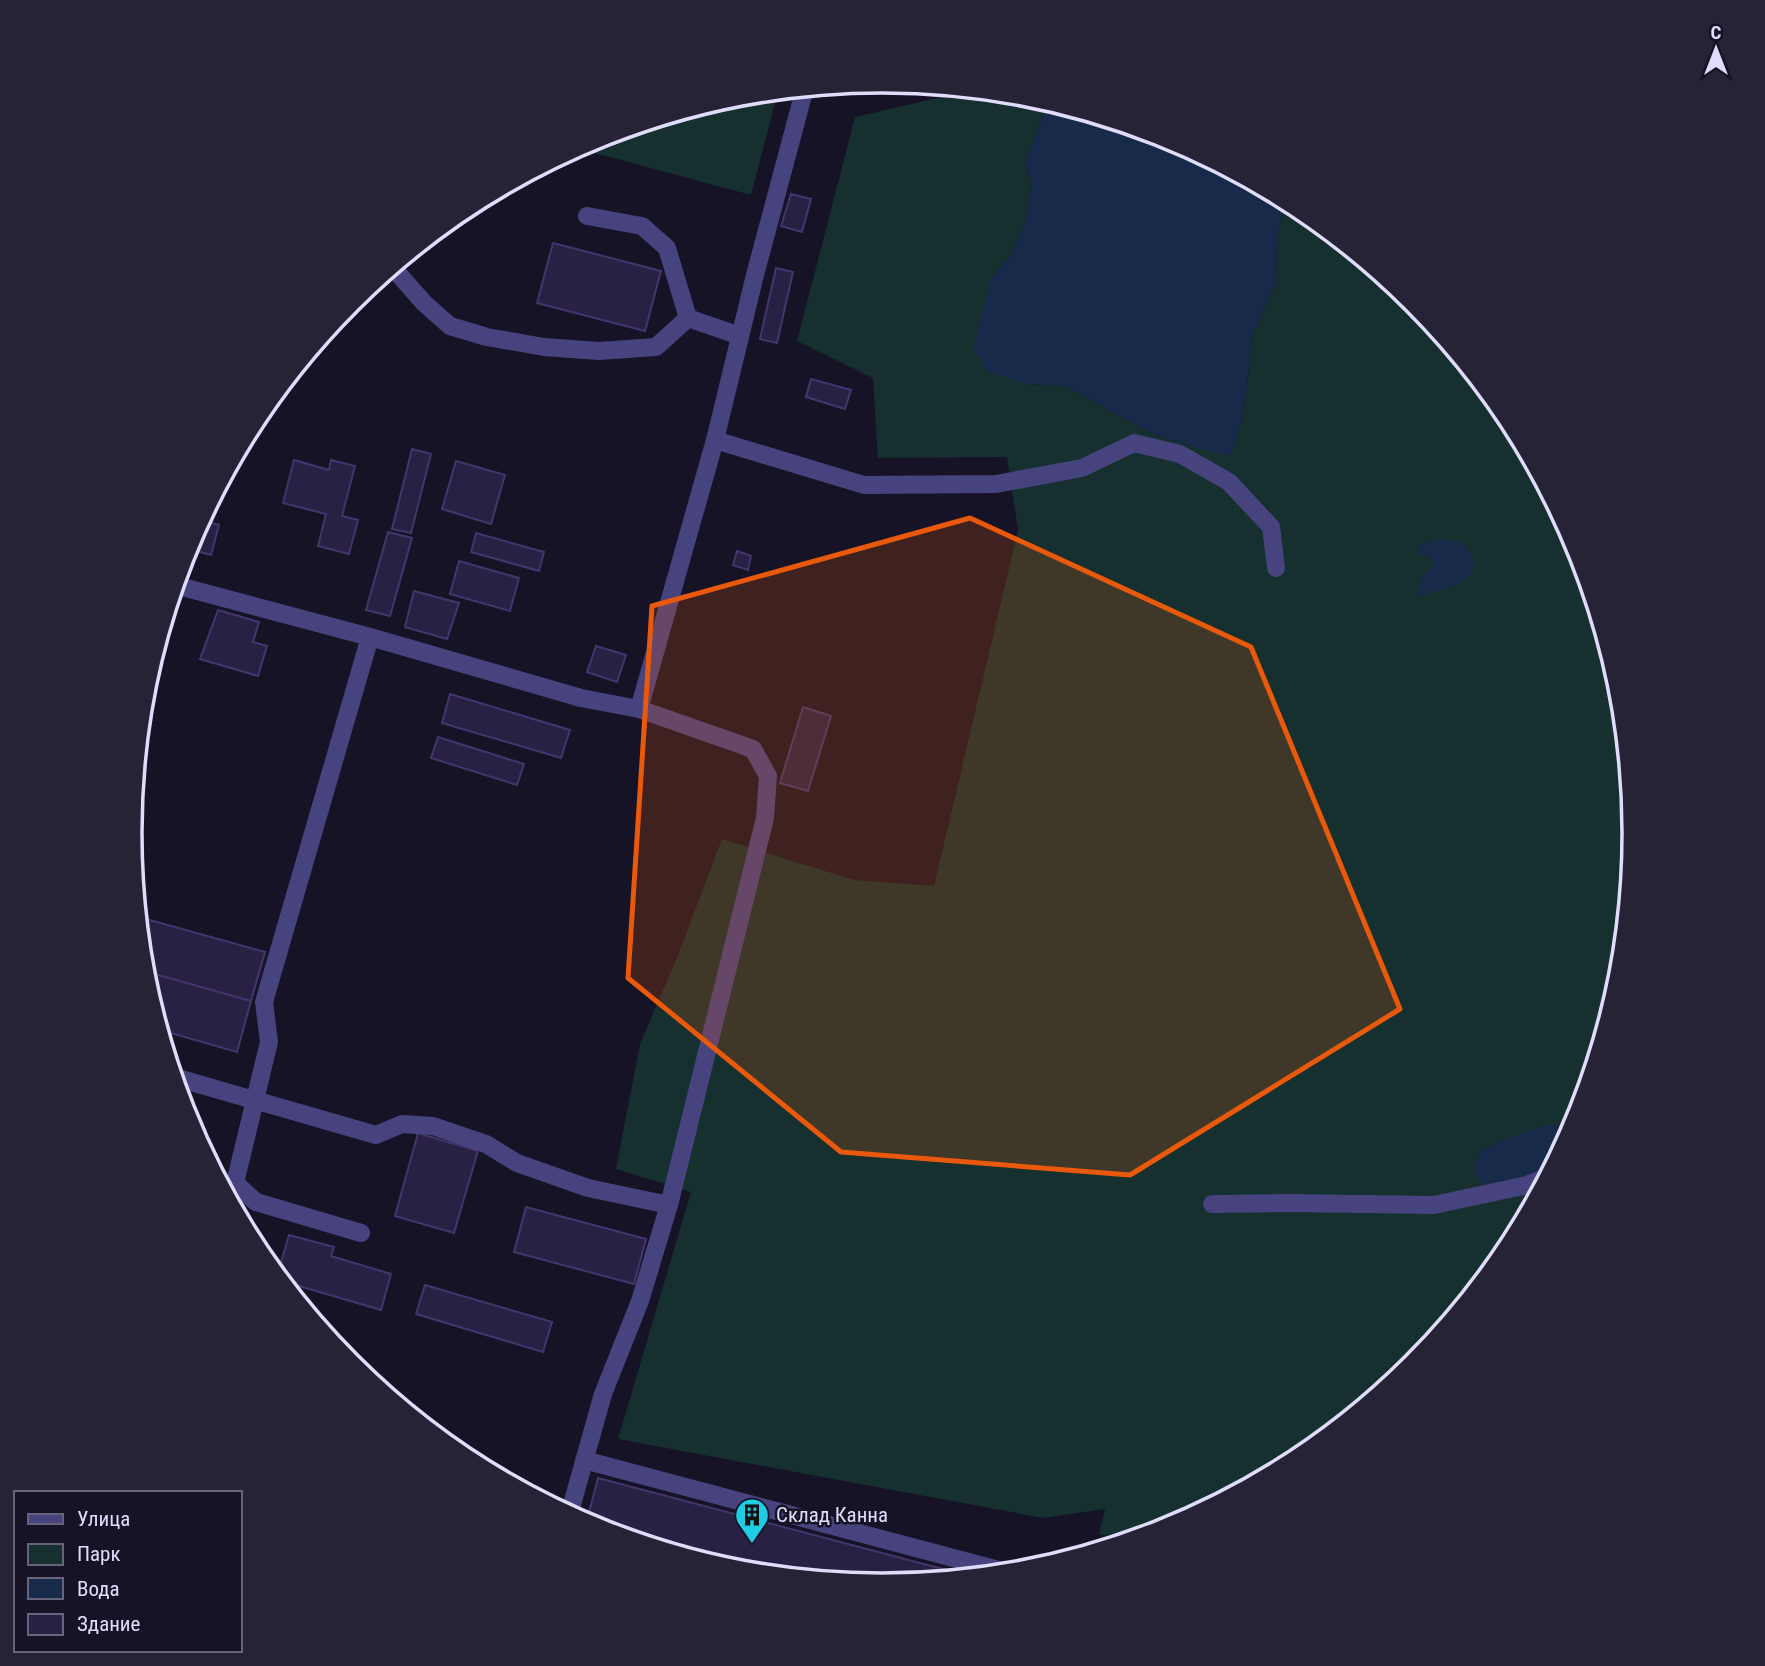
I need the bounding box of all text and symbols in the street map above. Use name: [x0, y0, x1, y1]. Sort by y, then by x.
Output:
north arrow: [1681, 14, 1751, 84]
text: С: [1711, 21, 1722, 44]
legend: [14, 1491, 242, 1652]
building icon: Склад Канна: [733, 1496, 771, 1545]
place label: Склад Канна: [776, 1503, 888, 1527]
text: Улица: [77, 1507, 130, 1531]
text: Парк: [77, 1542, 121, 1566]
text: Вода: [77, 1577, 120, 1601]
text: Здание: [77, 1612, 141, 1636]

